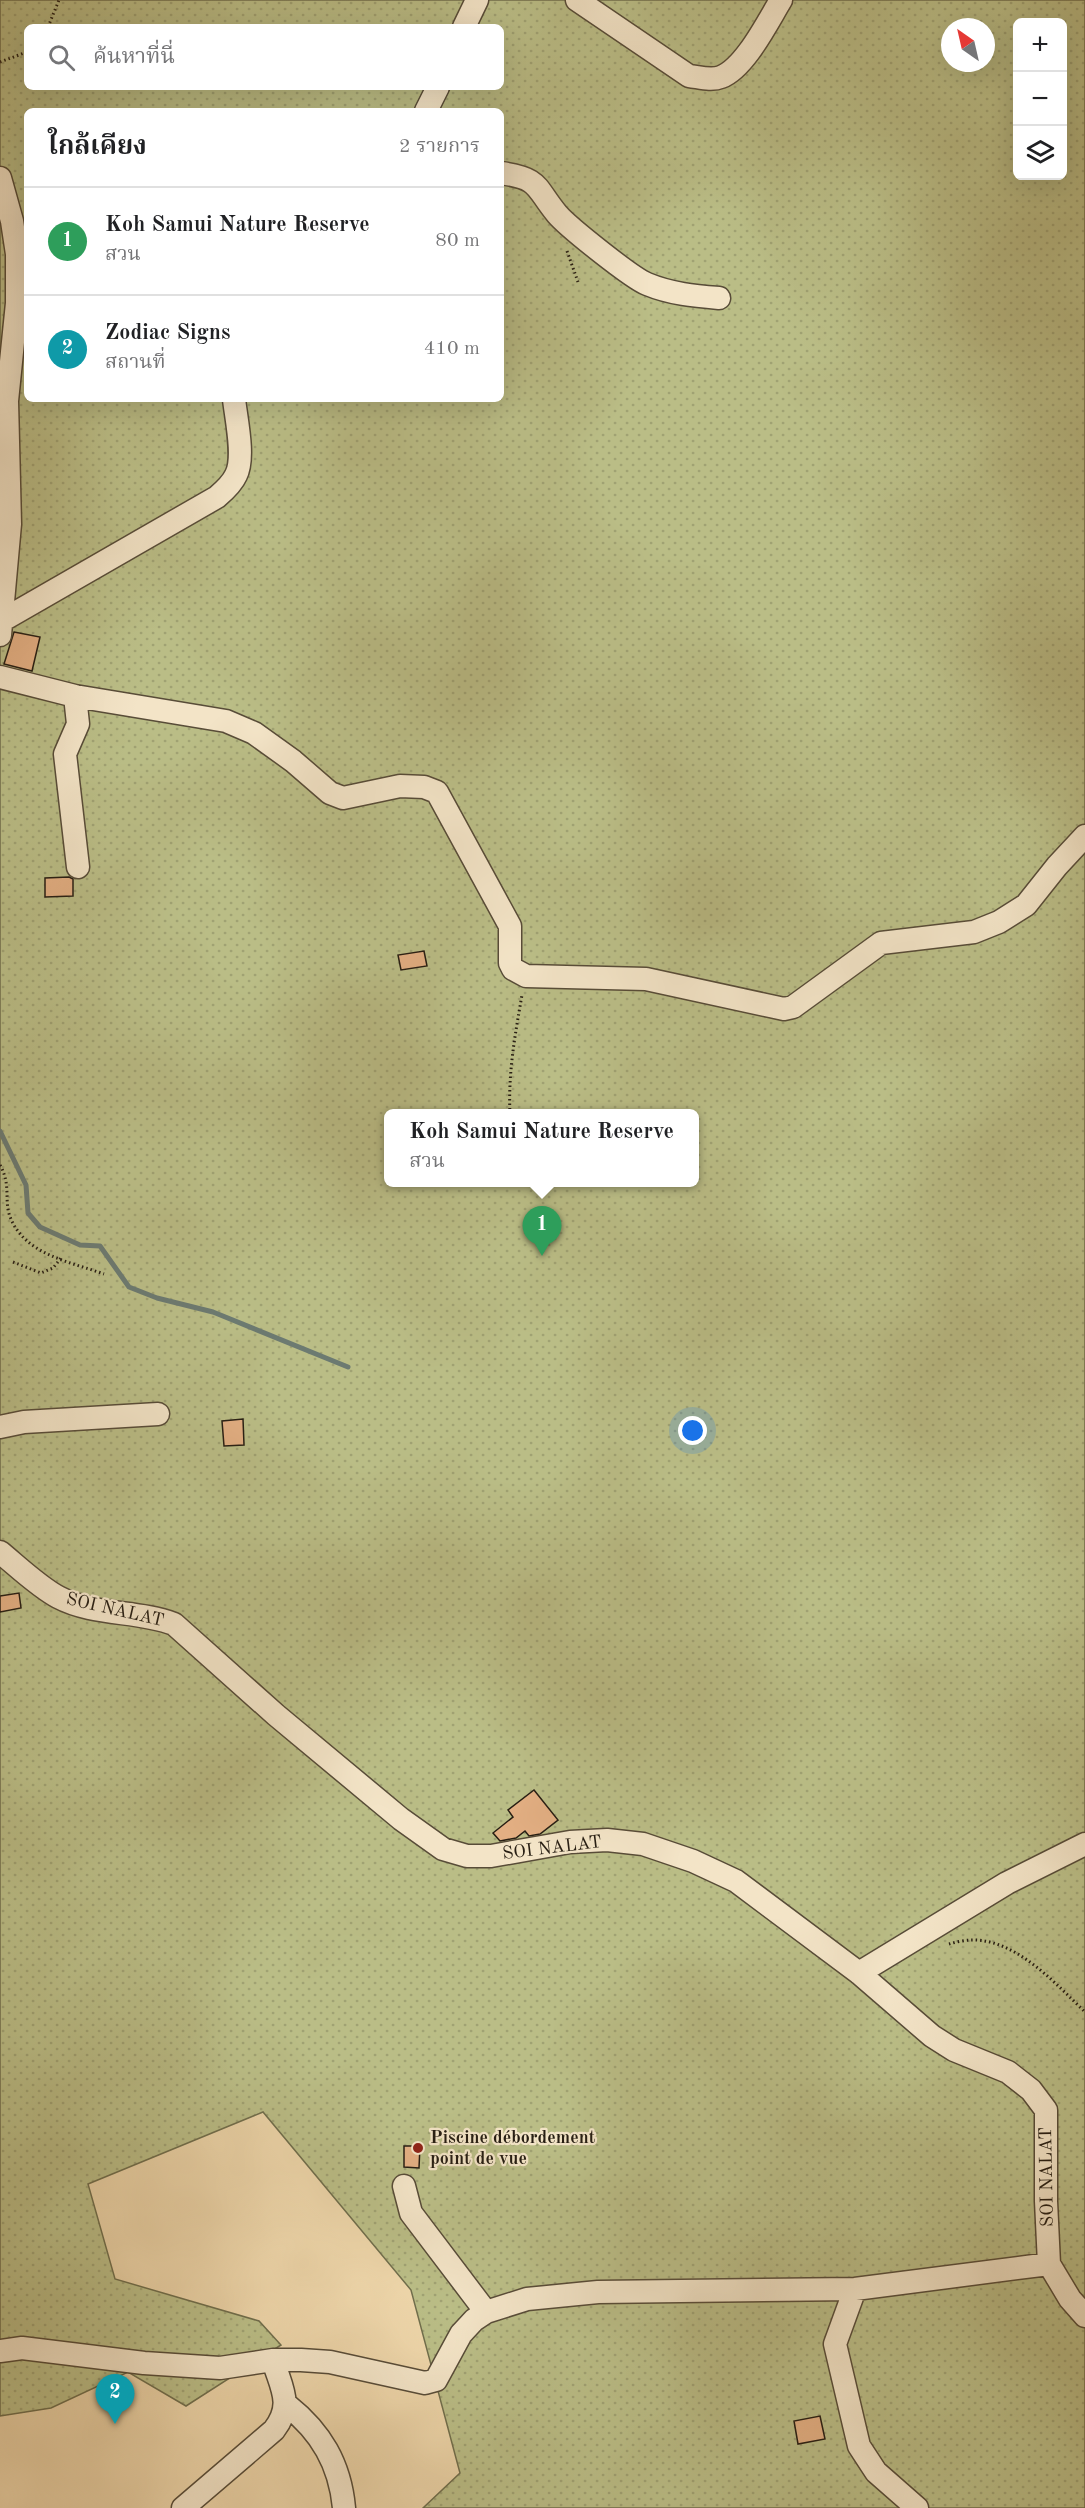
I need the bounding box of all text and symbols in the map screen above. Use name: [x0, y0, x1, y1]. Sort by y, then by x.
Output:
north arrow: [941, 18, 995, 72]
map controls: [1013, 18, 1067, 180]
button: +: [1013, 18, 1067, 72]
search box: [24, 24, 504, 90]
icon: search: [45, 41, 78, 74]
text: ค้นหาที่นี่: [93, 46, 175, 68]
button: −: [1013, 72, 1067, 126]
button: layers: [1013, 126, 1067, 180]
text: ใกล้เคียง: [48, 134, 147, 160]
text: 2 รายการ: [399, 137, 480, 157]
text: Koh Samui Nature Reserve: [105, 214, 370, 236]
text: 1: [62, 231, 73, 251]
text: 80 m: [435, 231, 480, 251]
text: สวน: [105, 245, 141, 265]
text: Zodiac Signs: [105, 322, 230, 344]
text: 2: [62, 339, 73, 359]
text: 410 m: [424, 339, 480, 359]
text: สถานที่: [105, 353, 166, 373]
popup: [384, 1109, 699, 1187]
text: Koh Samui Nature Reserve: [409, 1121, 674, 1143]
text: สวน: [409, 1152, 445, 1172]
pin: 1: [522, 1206, 562, 1256]
your location: [678, 1416, 707, 1445]
street label: SOI NALAT: [64, 1590, 166, 1630]
street label: SOI NALAT: [501, 1833, 603, 1863]
street label: SOI NALAT: [1037, 2127, 1057, 2227]
place label: Piscine débordement point de vue: [430, 2129, 596, 2168]
marker: Piscine débordement point de vue: [411, 2141, 425, 2155]
pin: 2: [96, 2374, 134, 2424]

